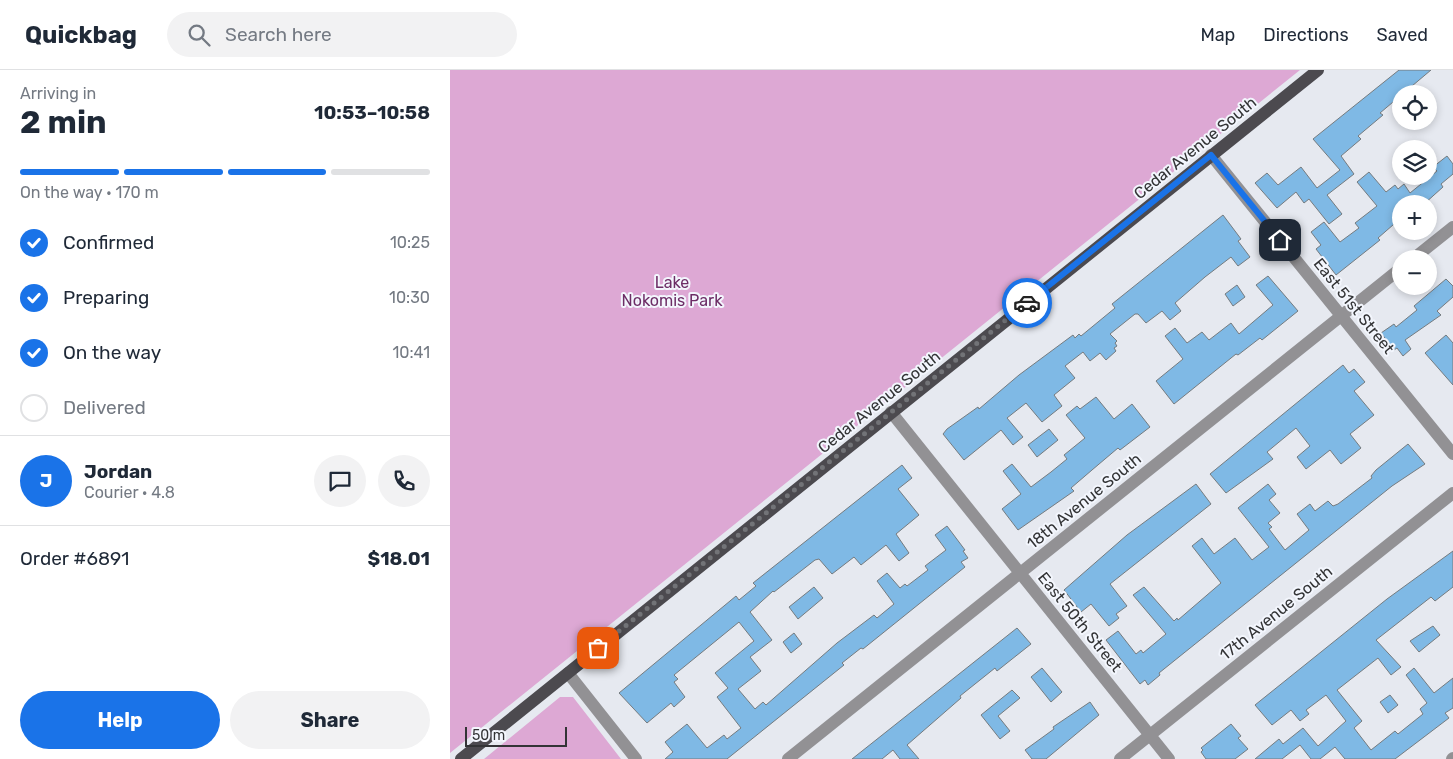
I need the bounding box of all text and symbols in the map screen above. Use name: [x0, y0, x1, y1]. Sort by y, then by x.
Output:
search box: [167, 12, 517, 57]
text: Quickbag: [25, 21, 137, 49]
icon: search: [185, 21, 213, 49]
text: Search here: [225, 23, 332, 46]
text: Map: [1200, 24, 1235, 46]
text: Directions: [1263, 24, 1349, 46]
text: Saved: [1377, 24, 1428, 46]
text: Arriving in: [20, 84, 96, 103]
map controls: [1392, 85, 1437, 295]
button: locate: [1392, 85, 1437, 130]
street label: Cedar Avenue South: [1130, 93, 1260, 203]
text: 10:53–10:58: [314, 101, 430, 124]
text: 2 min: [20, 103, 107, 141]
button: layers: [1392, 140, 1437, 185]
text: On the way · 170 m: [20, 183, 159, 202]
button: +: [1392, 195, 1437, 240]
pin: [1259, 219, 1301, 261]
icon: home: [1266, 226, 1294, 254]
icon: check: [20, 229, 48, 257]
text: Confirmed: [63, 231, 154, 254]
text: 10:25: [390, 233, 430, 252]
button: −: [1392, 250, 1437, 295]
street label: East 51st Street: [1310, 254, 1398, 358]
park label: Lake Nokomis Park: [622, 273, 723, 310]
courier: [1002, 278, 1052, 328]
icon: check: [20, 284, 48, 312]
text: Preparing: [63, 286, 149, 309]
text: 10:30: [389, 288, 430, 307]
icon: car: [1013, 289, 1041, 317]
icon: check: [20, 339, 48, 367]
text: On the way: [63, 341, 161, 364]
text: 10:41: [392, 343, 430, 362]
street label: Cedar Avenue South: [814, 347, 944, 457]
text: Delivered: [63, 396, 146, 419]
street label: 18th Avenue South: [1023, 449, 1145, 553]
button: chat: [314, 455, 366, 507]
button: phone: [378, 455, 430, 507]
text: Jordan: [84, 460, 152, 483]
text: J: [40, 469, 52, 492]
text: Courier · 4.8: [84, 483, 175, 502]
text: Order #6891: [20, 547, 129, 570]
text: $18.01: [367, 547, 430, 570]
street label: 17th Avenue South: [1216, 562, 1336, 664]
street label: East 50th Street: [1034, 568, 1126, 676]
pin: [577, 627, 619, 669]
icon: bag: [584, 634, 612, 662]
button: Help: [20, 691, 220, 749]
button: Share: [230, 691, 430, 749]
scale bar: [465, 724, 568, 747]
text: 50 m: [472, 727, 505, 744]

